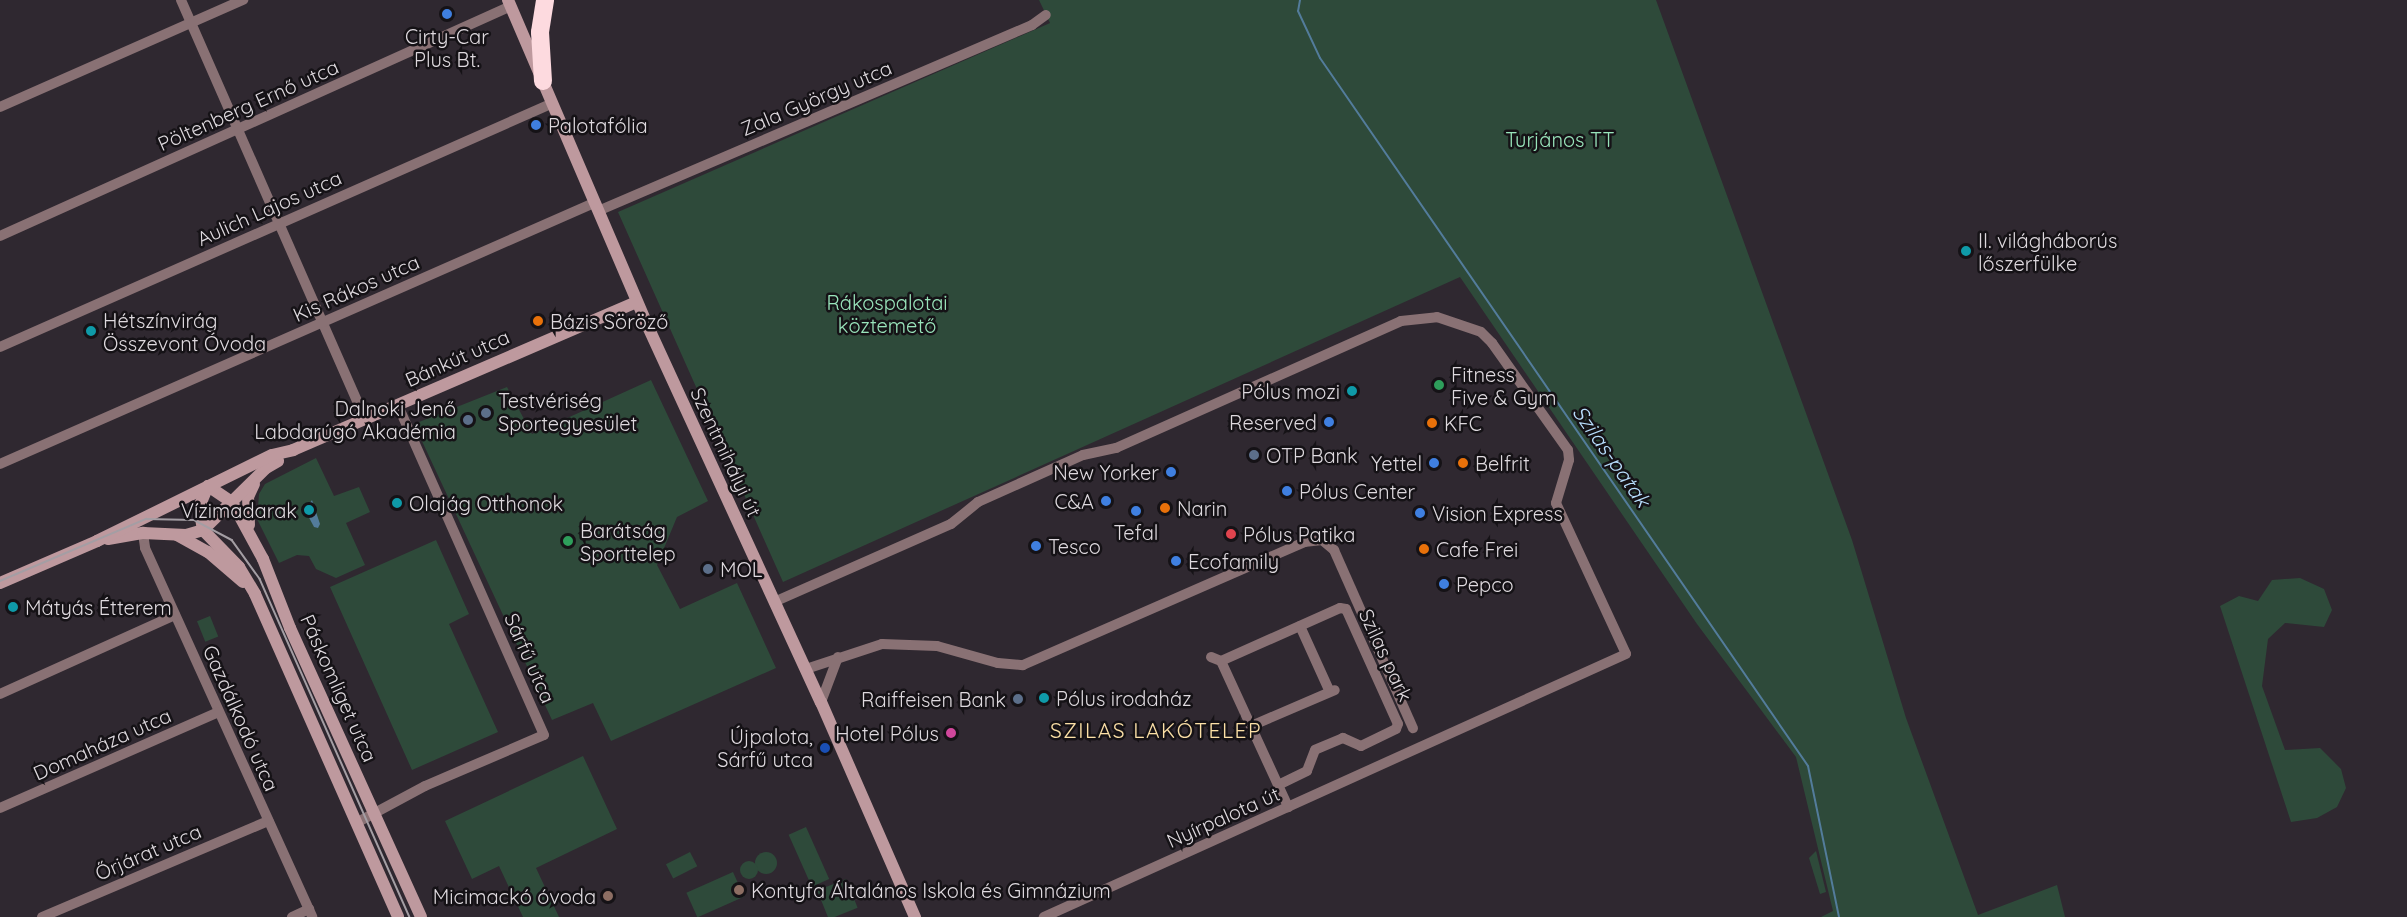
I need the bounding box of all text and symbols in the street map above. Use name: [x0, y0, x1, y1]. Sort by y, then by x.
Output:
marker: Cirty-Car Plus Bt.: [440, 7, 454, 21]
place label: Cirty-Car Plus Bt.: [405, 24, 489, 71]
street label: Pöltenberg Ernő utca: [154, 54, 342, 156]
street label: Zala György utca: [737, 55, 895, 141]
place label: Palotafólia: [548, 113, 648, 137]
marker: Palotafólia: [529, 118, 543, 132]
park label: Turjános TT: [1505, 127, 1615, 151]
street label: Aulich Lajos utca: [193, 165, 345, 251]
place label: II. világháborús lőszerfülke: [1978, 228, 2117, 275]
marker: II. világháborús lőszerfülke: [1959, 244, 1973, 258]
street label: Kis Rákos utca: [289, 249, 423, 327]
park label: Rákospalotai köztemető: [826, 291, 948, 338]
place label: Hétszínvirág Összevont Óvoda: [103, 308, 266, 355]
place label: Bázis Söröző: [550, 309, 668, 333]
marker: Bázis Söröző: [531, 314, 545, 328]
marker: Hétszínvirág Összevont Óvoda: [84, 324, 98, 338]
street label: Bánkút utca: [401, 324, 513, 392]
place label: Fitness Five & Gym: [1451, 362, 1556, 409]
marker: Fitness Five & Gym: [1432, 378, 1446, 392]
place label: Pólus mozi: [1241, 379, 1340, 403]
street label: Szentmihályi út: [686, 384, 766, 520]
marker: Pólus mozi: [1345, 384, 1359, 398]
place label: Testvériség Sportegyesület: [498, 389, 637, 436]
place label: Dalnoki Jenő Labdarúgó Akadémia: [254, 396, 456, 443]
water label: Szilas-patak: [1568, 400, 1656, 512]
marker: Testvériség Sportegyesület: [479, 406, 493, 420]
place label: Reserved: [1229, 410, 1317, 434]
place label: KFC: [1444, 411, 1482, 435]
marker: Dalnoki Jenő Labdarúgó Akadémia: [461, 413, 475, 427]
marker: Reserved: [1322, 415, 1336, 429]
marker: KFC: [1425, 416, 1439, 430]
place label: OTP Bank: [1266, 443, 1358, 467]
marker: OTP Bank: [1247, 448, 1261, 462]
place label: Yettel: [1371, 451, 1422, 475]
place label: Belfrit: [1475, 451, 1530, 475]
marker: Yettel: [1427, 456, 1441, 470]
marker: Belfrit: [1456, 456, 1470, 470]
place label: New Yorker: [1053, 460, 1159, 484]
marker: New Yorker: [1164, 465, 1178, 479]
place label: Pólus Center: [1299, 479, 1415, 503]
marker: Pólus Center: [1280, 484, 1294, 498]
place label: C&A: [1054, 489, 1094, 513]
place label: Olajág Otthonok: [409, 491, 563, 515]
marker: C&A: [1099, 494, 1113, 508]
marker: Olajág Otthonok: [390, 496, 404, 510]
place label: Narin: [1177, 496, 1227, 520]
place label: Vízimadarak: [181, 498, 297, 522]
marker: Narin: [1158, 501, 1172, 515]
place label: Vision Express: [1432, 501, 1563, 525]
marker: Vízimadarak: [302, 503, 316, 517]
marker: Tefal: [1129, 504, 1143, 518]
marker: Vision Express: [1413, 506, 1427, 520]
place label: Barátság Sporttelep: [580, 518, 676, 565]
place label: Tefal: [1114, 520, 1158, 544]
place label: Pólus Patika: [1243, 522, 1355, 546]
marker: Pólus Patika: [1224, 527, 1238, 541]
marker: Barátság Sporttelep: [561, 534, 575, 548]
place label: Tesco: [1048, 534, 1101, 558]
place label: Cafe Frei: [1436, 537, 1518, 561]
marker: Tesco: [1029, 539, 1043, 553]
marker: Cafe Frei: [1417, 542, 1431, 556]
place label: Ecofamily: [1188, 549, 1279, 573]
marker: Ecofamily: [1169, 554, 1183, 568]
place label: MOL: [720, 557, 762, 581]
marker: MOL: [701, 562, 715, 576]
place label: Pepco: [1456, 572, 1514, 596]
marker: Pepco: [1437, 577, 1451, 591]
place label: Mátyás Étterem: [25, 595, 172, 619]
marker: Mátyás Étterem: [6, 600, 20, 614]
street label: Szilas park: [1354, 605, 1418, 705]
street label: Sárfű utca: [500, 609, 560, 707]
street label: Páskomliget utca: [296, 611, 382, 765]
street label: Gazdálkodó utca: [198, 641, 284, 795]
place label: Pólus irodaház: [1056, 686, 1192, 710]
place label: Raiffeisen Bank: [861, 687, 1006, 711]
marker: Pólus irodaház: [1037, 691, 1051, 705]
marker: Raiffeisen Bank: [1011, 692, 1025, 706]
street label: Domaháza utca: [29, 703, 175, 785]
district label: SZILAS LAKÓTELEP: [1050, 717, 1262, 743]
place label: Hotel Pólus: [835, 721, 939, 745]
place label: Újpalota, Sárfű utca: [717, 724, 813, 771]
marker: Hotel Pólus: [944, 726, 958, 740]
marker: Újpalota, Sárfű utca: [818, 741, 832, 755]
street label: Nyírpalota út: [1163, 781, 1283, 853]
street label: Őrjárat utca: [91, 819, 205, 885]
place label: Kontyfa Általános Iskola és Gimnázium: [751, 878, 1111, 902]
marker: Kontyfa Általános Iskola és Gimnázium: [732, 883, 746, 897]
place label: Micimackó óvoda: [433, 884, 596, 908]
marker: Micimackó óvoda: [601, 889, 615, 903]

